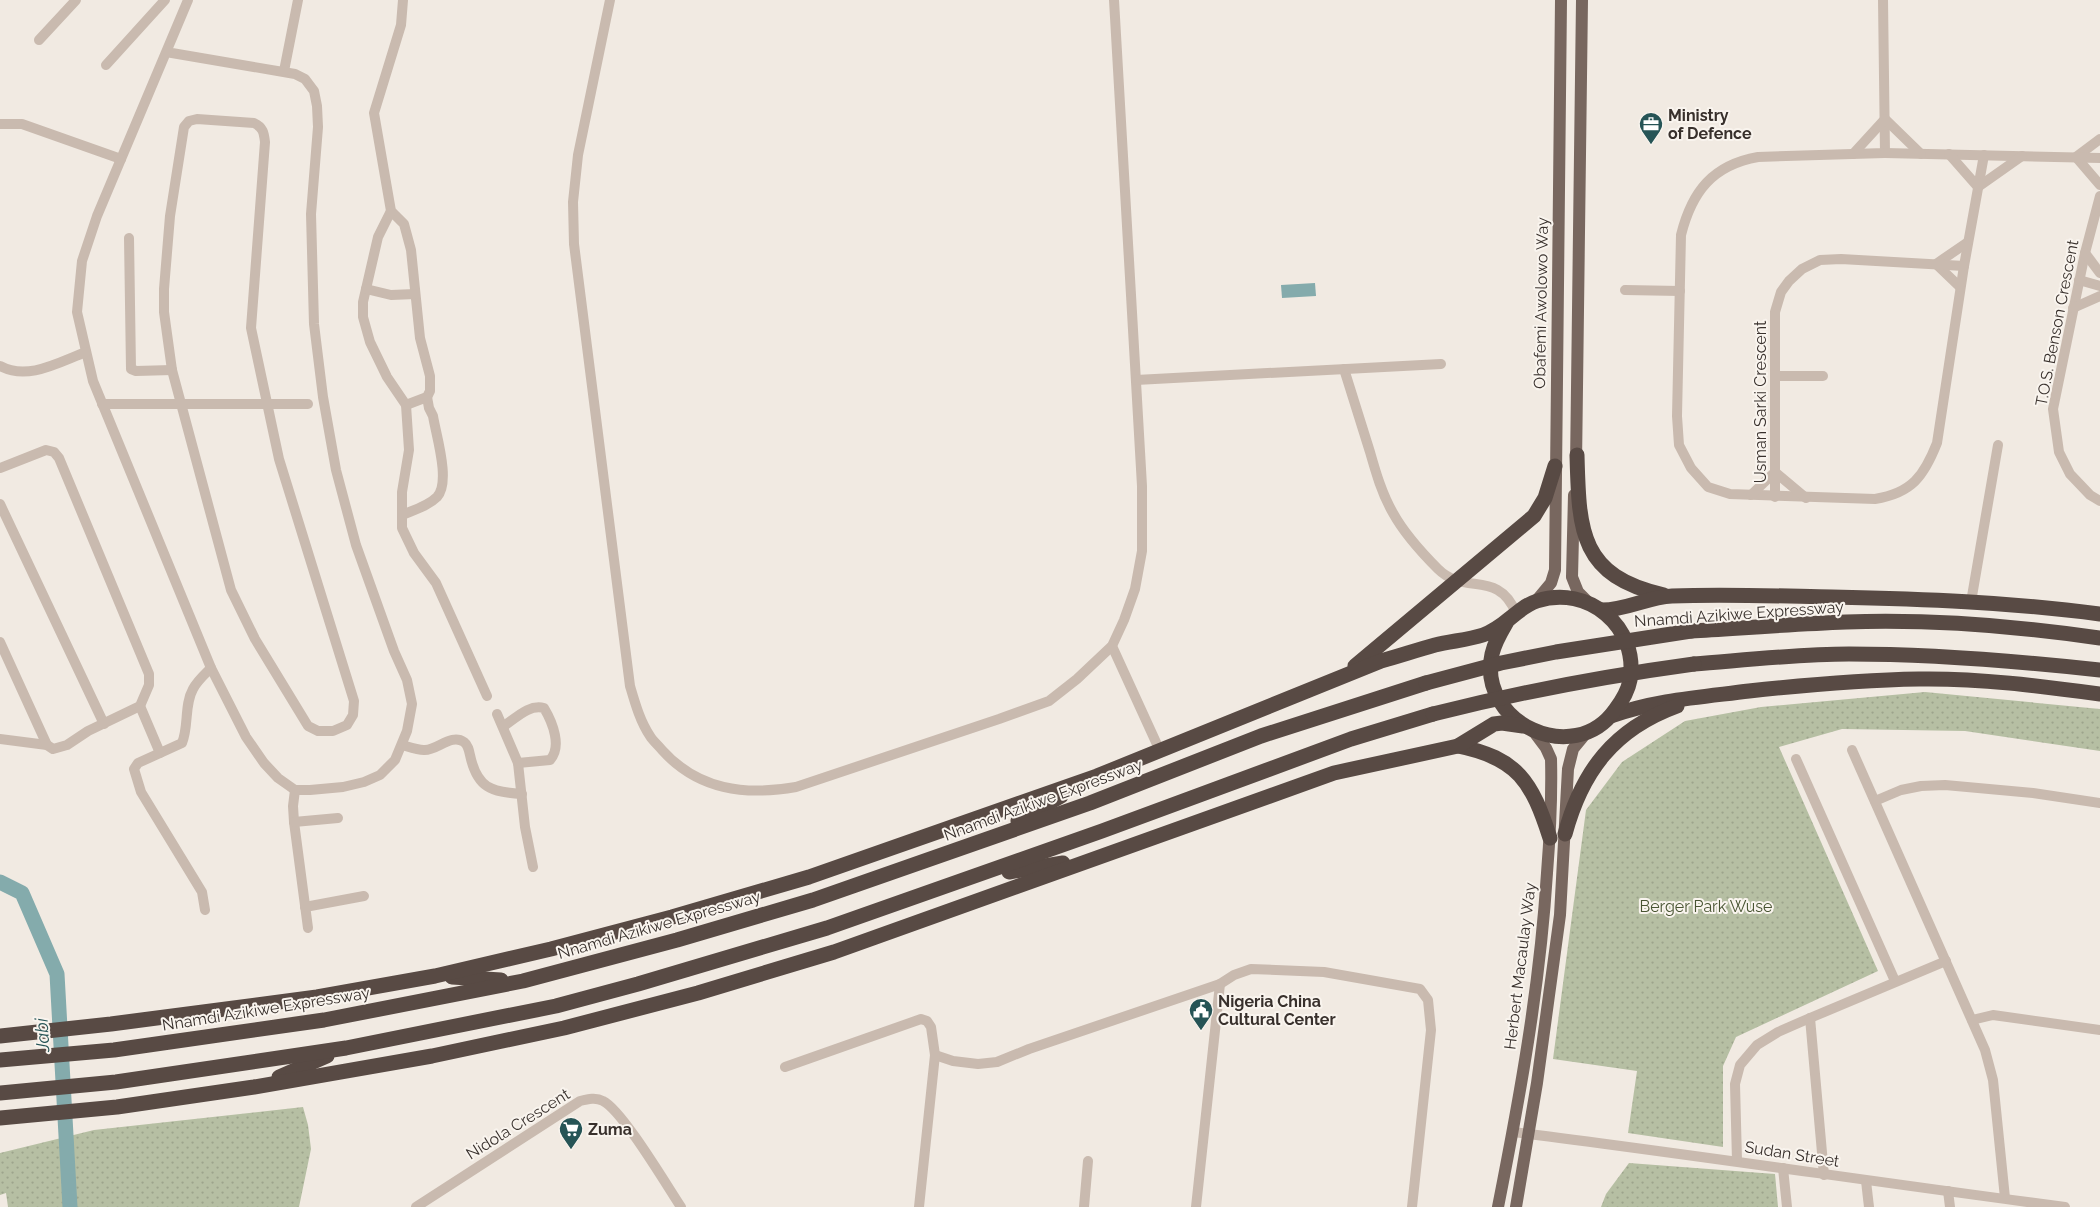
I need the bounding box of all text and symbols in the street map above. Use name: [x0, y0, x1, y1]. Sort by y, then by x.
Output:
place label: Ministry of Defence: [1668, 106, 1752, 143]
office icon: Ministry of Defence: [1638, 111, 1664, 145]
street label: Obafemi Awolowo Way: [1530, 217, 1552, 389]
street label: T.O.S. Benson Crescent: [2032, 238, 2083, 408]
street label: Usman Sarki Crescent: [1751, 320, 1770, 483]
street label: Nnamdi Azikiwe Expressway: [1634, 597, 1845, 631]
street label: Nnamdi Azikiwe Expressway: [941, 755, 1145, 845]
street label: Herbert Macaulay Way: [1500, 881, 1540, 1051]
street label: Nnamdi Azikiwe Expressway: [555, 887, 763, 963]
park label: Berger Park Wuse: [1640, 897, 1772, 916]
street label: Nnamdi Azikiwe Expressway: [161, 983, 372, 1035]
place label: Nigeria China Cultural Center: [1218, 992, 1336, 1029]
public building icon: Nigeria China Cultural Center: [1188, 997, 1214, 1031]
water label: Jabi: [31, 1017, 53, 1053]
street label: Nidola Crescent: [463, 1084, 574, 1163]
supermarket icon: Zuma: [558, 1116, 584, 1150]
place label: Zuma: [588, 1120, 632, 1139]
street label: Sudan Street: [1743, 1137, 1841, 1171]

